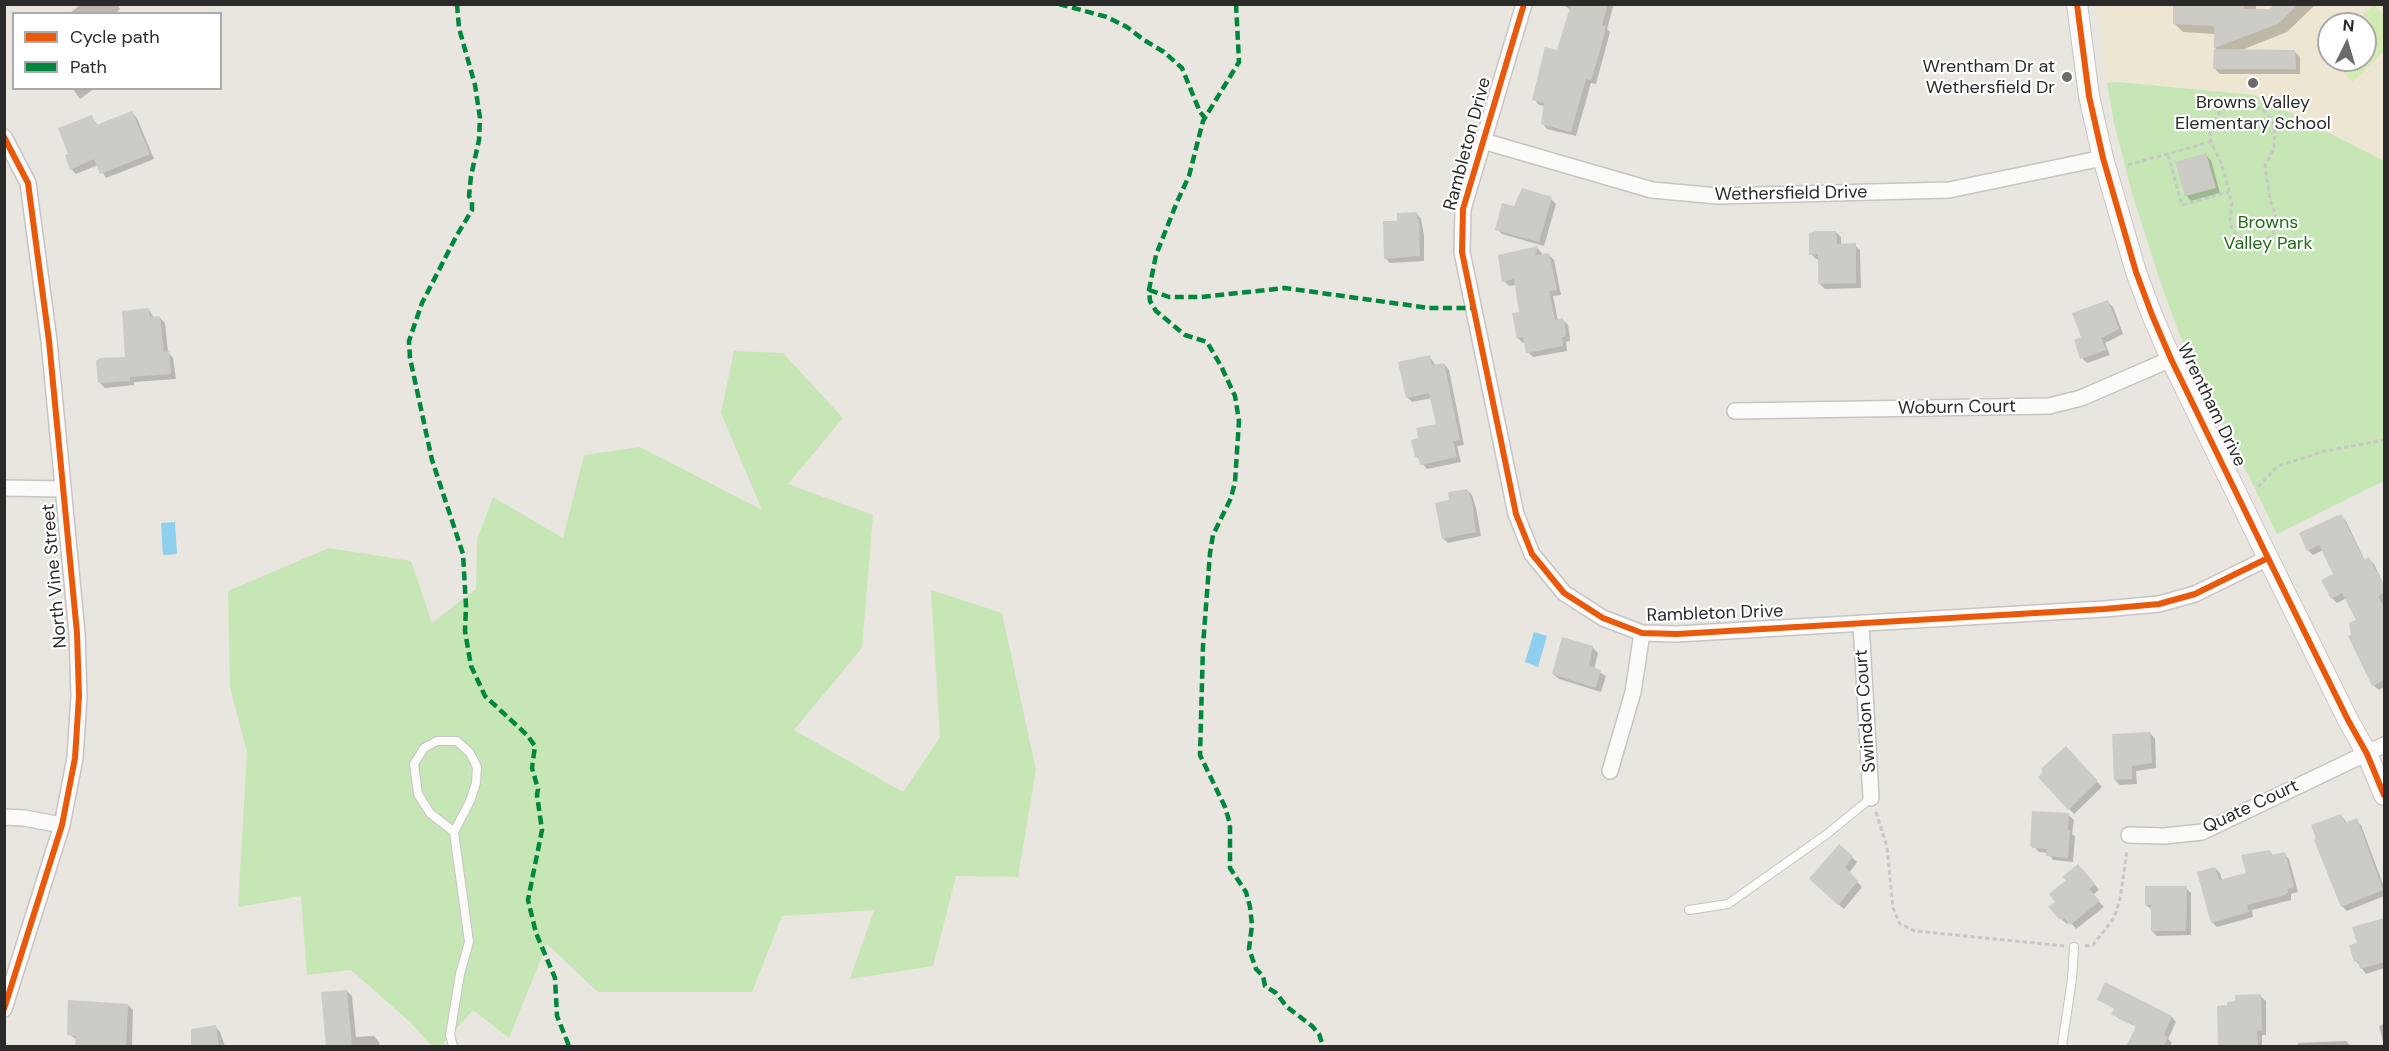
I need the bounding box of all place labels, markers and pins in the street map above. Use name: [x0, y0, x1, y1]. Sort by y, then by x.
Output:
place label: Wrentham Dr at Wethersfield Dr: [1923, 56, 2055, 98]
marker: Wrentham Dr at Wethersfield Dr: [2060, 70, 2074, 84]
marker: Browns Valley Elementary School: [2246, 76, 2260, 90]
place label: Browns Valley Elementary School: [2175, 92, 2331, 134]

